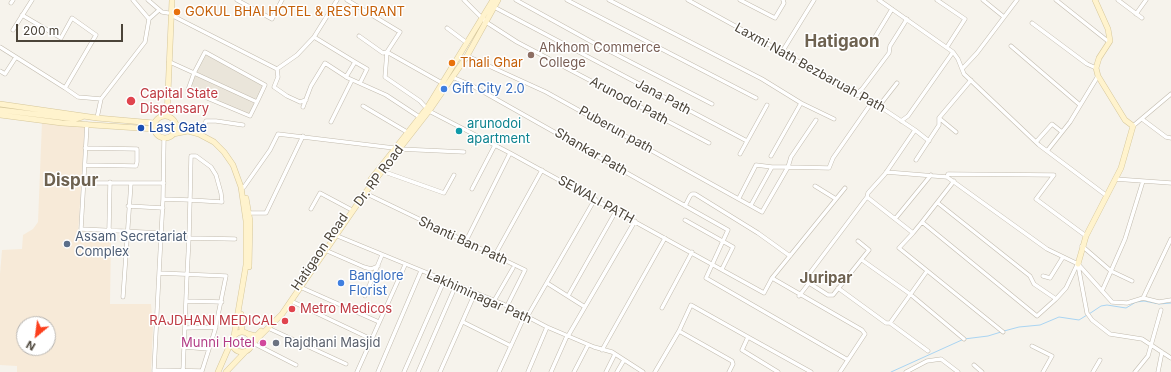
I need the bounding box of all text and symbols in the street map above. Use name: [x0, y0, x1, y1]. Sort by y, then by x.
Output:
place label: GOKUL BHAI HOTEL & RESTURANT: [185, 4, 405, 20]
marker: GOKUL BHAI HOTEL & RESTURANT: [172, 7, 182, 17]
scale bar: [18, 16, 125, 42]
street label: Laxmi Nath Bezbaruah Path: [732, 20, 888, 116]
text: 200 m: [23, 23, 59, 38]
district label: Hatigaon: [804, 32, 880, 52]
place label: Ahkhom Commerce College: [539, 40, 661, 71]
marker: Ahkhom Commerce College: [526, 50, 536, 60]
place label: Thali Ghar: [460, 55, 523, 71]
marker: Thali Ghar: [447, 58, 457, 68]
street label: Arunodoi Path: [587, 74, 671, 128]
street label: Jana Path: [632, 76, 694, 118]
place label: Gift City 2.0: [452, 81, 525, 97]
marker: Gift City 2.0: [439, 84, 449, 94]
place label: Capital State Dispensary: [140, 86, 218, 117]
marker: Capital State Dispensary: [125, 95, 137, 107]
street label: Puberun path: [576, 103, 656, 157]
place label: arunodoi apartment: [467, 116, 530, 147]
place label: Last Gate: [149, 120, 207, 136]
marker: Last Gate: [136, 123, 146, 133]
street label: Shankar Path: [552, 125, 630, 179]
marker: arunodoi apartment: [454, 126, 464, 136]
street label: Dr. RP Road: [351, 142, 407, 210]
district label: Dispur: [44, 171, 98, 191]
street label: SEWALI PATH: [555, 173, 637, 227]
street label: Hatigaon Road: [288, 210, 352, 294]
street label: Shanti Ban Path: [416, 213, 510, 269]
place label: Assam Secretariat Complex: [75, 229, 187, 260]
marker: Assam Secretariat Complex: [62, 239, 72, 249]
street label: Lakhiminagar Path: [424, 267, 534, 327]
place label: Banglore Florist: [349, 268, 404, 299]
district label: Juripar: [800, 269, 852, 287]
marker: Banglore Florist: [336, 278, 346, 288]
place label: Metro Medicos: [300, 301, 392, 317]
marker: Metro Medicos: [287, 304, 297, 314]
place label: RAJDHANI MEDICAL: [149, 313, 277, 329]
north arrow: [16, 316, 56, 356]
marker: RAJDHANI MEDICAL: [280, 316, 290, 326]
place label: Munni Hotel: [181, 335, 255, 351]
place label: Rajdhani Masjid: [284, 335, 380, 351]
text: N: [24, 337, 38, 354]
marker: Munni Hotel: [258, 338, 268, 348]
marker: Rajdhani Masjid: [271, 338, 281, 348]

